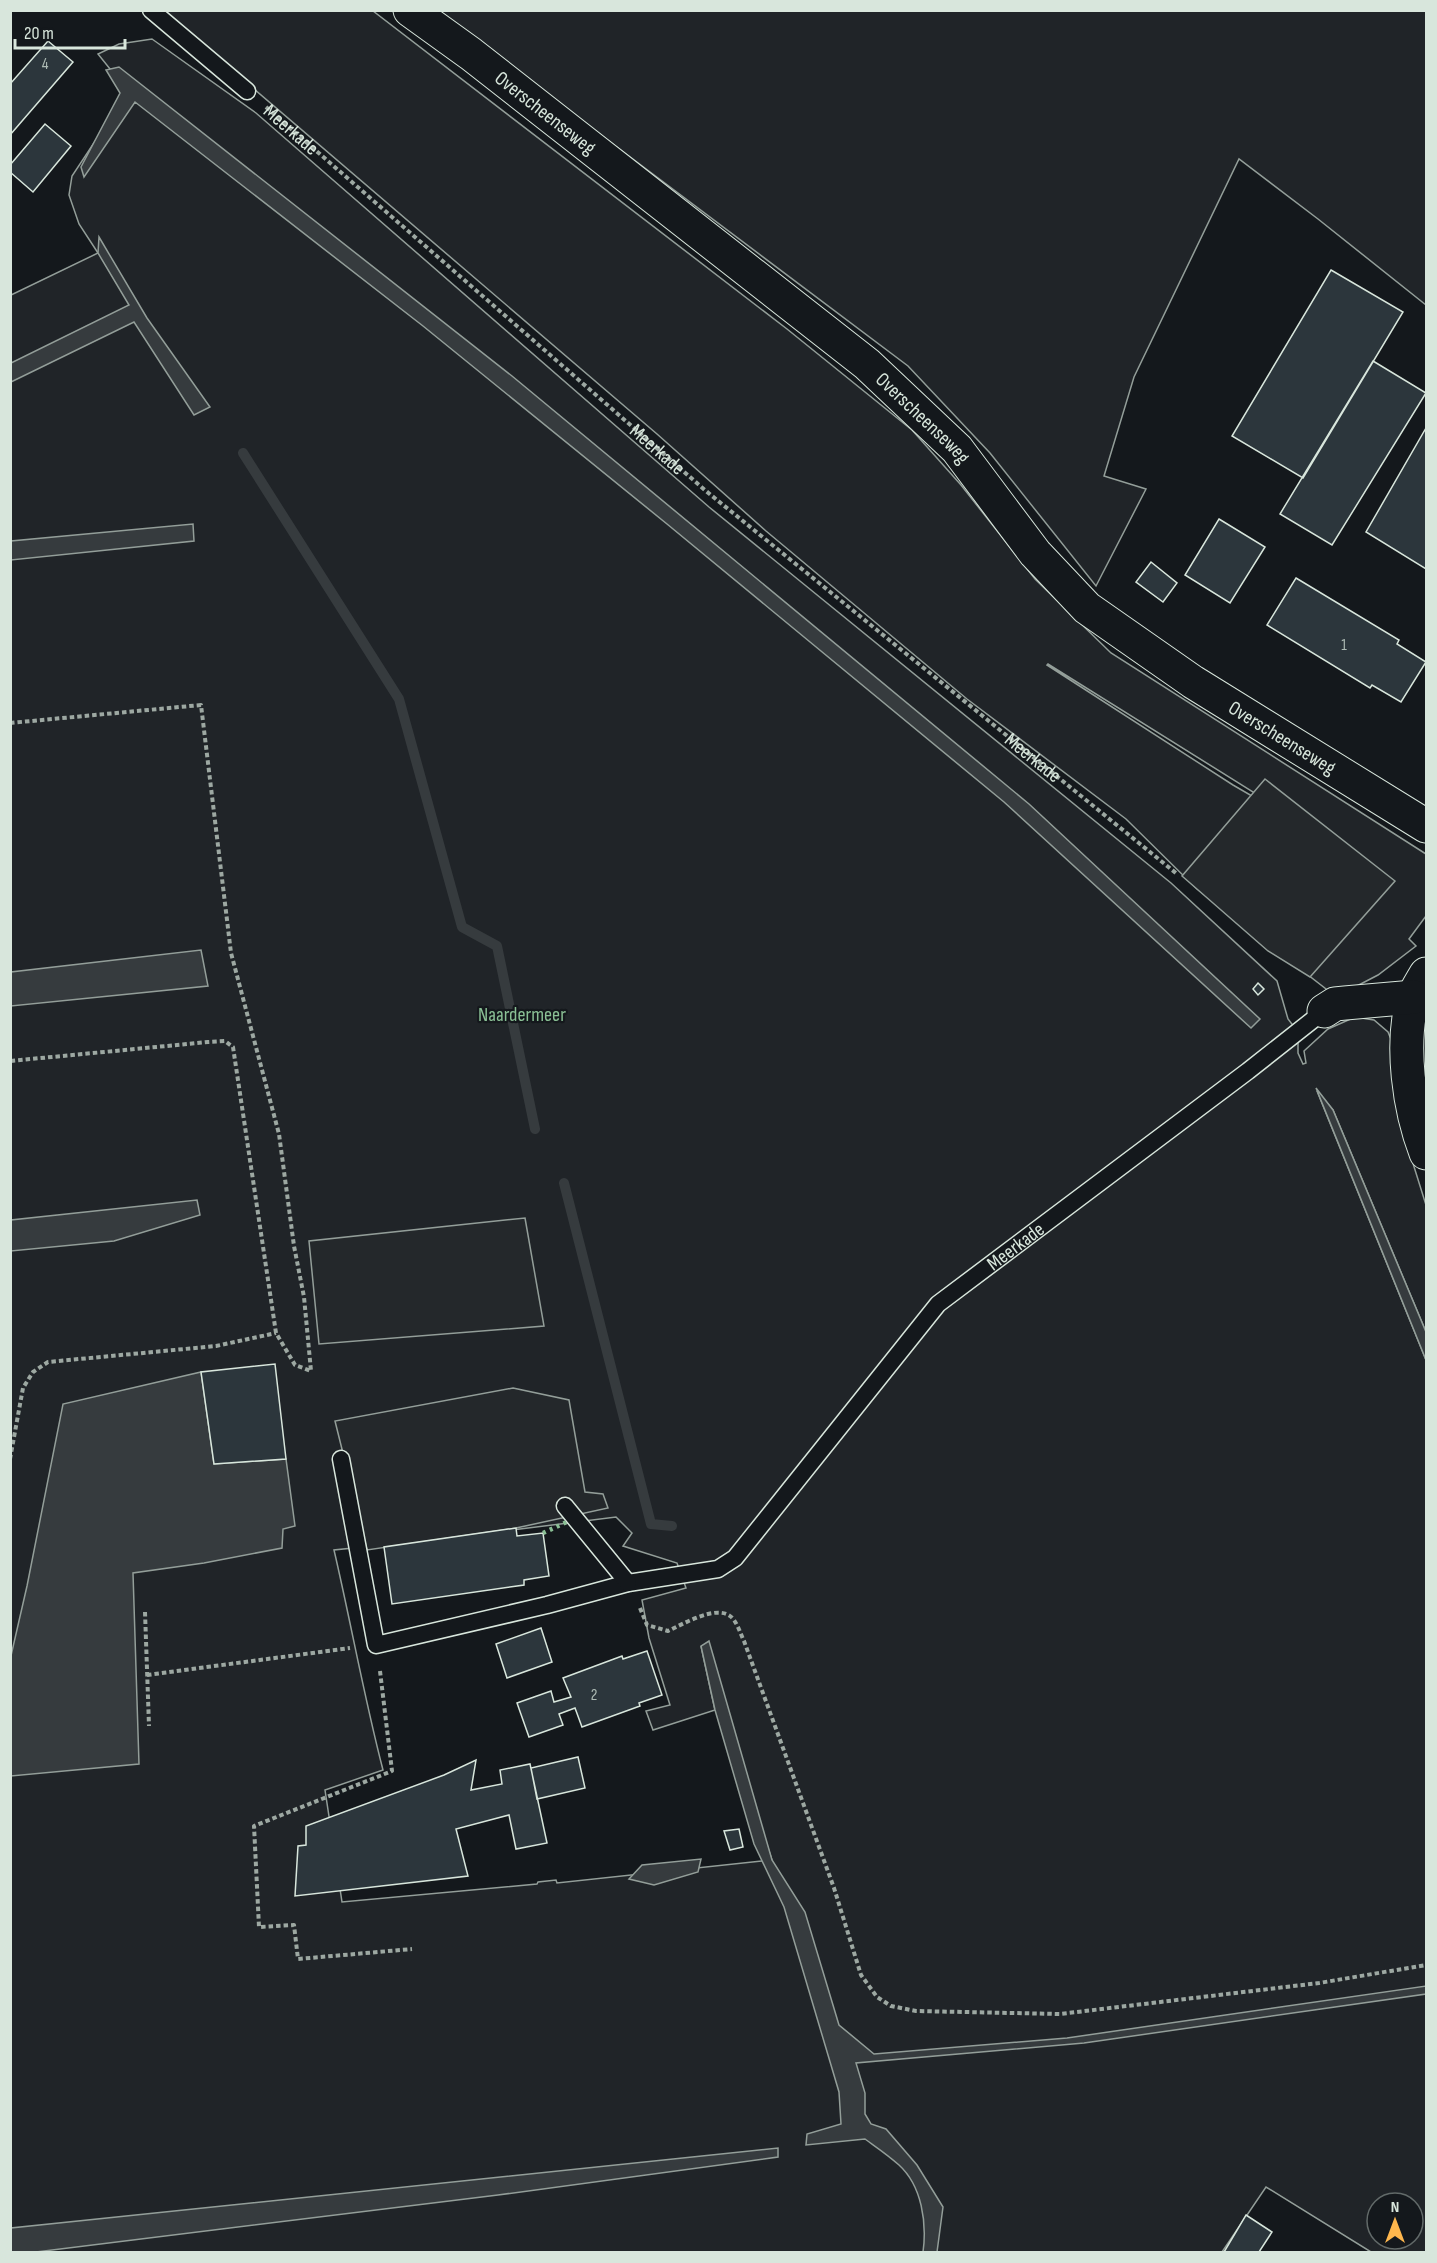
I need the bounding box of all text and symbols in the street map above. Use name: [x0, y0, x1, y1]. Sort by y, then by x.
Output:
scale bar: [15, 12, 124, 50]
text: 20 m: [24, 23, 54, 44]
house number: 4: [42, 55, 49, 74]
street label: Overscheenseweg: [490, 66, 600, 160]
street label: Meerkade: [258, 100, 324, 161]
street label: Overscheenseweg: [870, 368, 975, 469]
street label: Meerkade: [625, 419, 690, 480]
house number: 1: [1341, 636, 1347, 655]
street label: Overscheenseweg: [1224, 696, 1340, 780]
street label: Meerkade: [1000, 728, 1066, 788]
park label: Naardermeer: [478, 1003, 566, 1027]
street label: Meerkade: [983, 1217, 1049, 1276]
house number: 2: [591, 1686, 597, 1705]
north arrow: [1365, 2191, 1425, 2251]
text: N: [1391, 2198, 1399, 2217]

